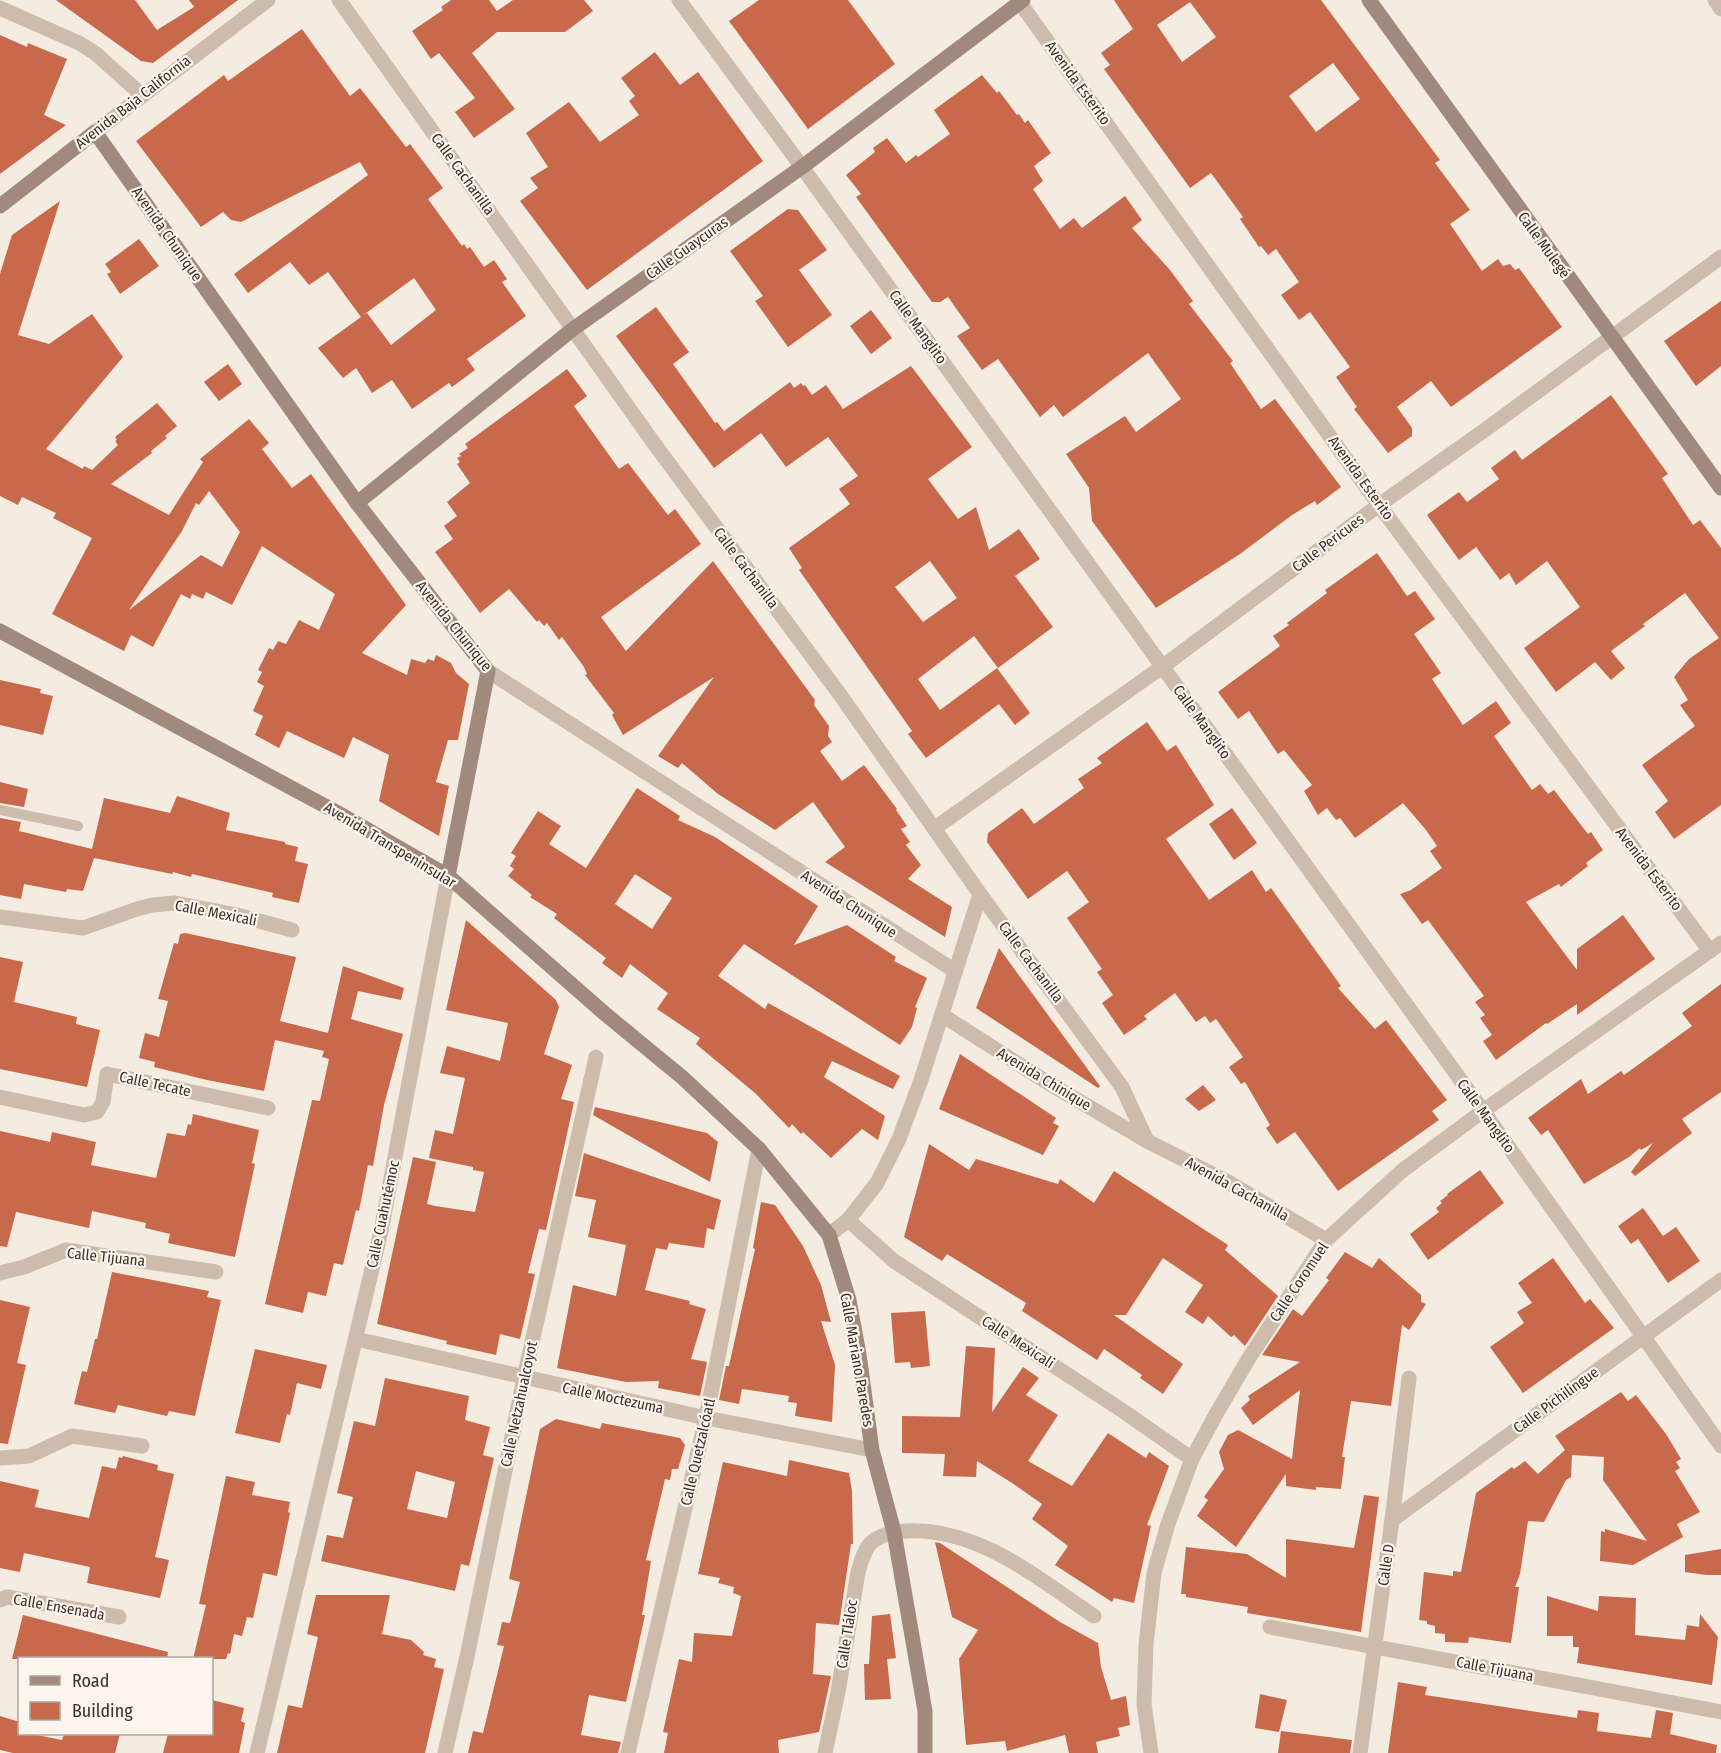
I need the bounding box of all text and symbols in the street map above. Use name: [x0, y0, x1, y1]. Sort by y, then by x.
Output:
street label: Avenida Esterito: [1041, 37, 1115, 129]
street label: Avenida Baja California: [72, 51, 194, 153]
street label: Calle Cachanilla: [427, 130, 499, 218]
street label: Avenida Chunique: [128, 183, 206, 285]
street label: Calle Mulegé: [1514, 208, 1574, 282]
street label: Calle Guaycuras: [642, 213, 732, 283]
street label: Calle Manglito: [885, 287, 951, 367]
street label: Avenida Esterito: [1324, 432, 1398, 524]
street label: Calle Pericues: [1289, 510, 1367, 576]
street label: Calle Cachanilla: [710, 524, 782, 612]
street label: Avenida Chunique: [412, 577, 496, 675]
street label: Calle Manglito: [1169, 682, 1235, 762]
street label: Avenida Transpeninsular: [321, 798, 460, 892]
street label: Avenida Esterito: [1612, 824, 1686, 914]
street label: Avenida Chunique: [798, 866, 900, 942]
street label: Calle Mexicali: [174, 896, 258, 930]
street label: Calle Cachanilla: [995, 918, 1067, 1006]
street label: Avenida Chinique: [994, 1044, 1094, 1114]
street label: Calle Tecate: [118, 1068, 192, 1100]
street label: Calle Manglito: [1453, 1076, 1519, 1156]
street label: Avenida Cachanilla: [1182, 1153, 1292, 1225]
street label: Calle Cuahutémoc: [363, 1158, 403, 1270]
street label: Calle Coromuel: [1266, 1239, 1332, 1325]
street label: Calle Tijuana: [66, 1244, 146, 1270]
street label: Calle Mariano Paredes: [836, 1292, 878, 1428]
street label: Calle Mexicali: [978, 1312, 1058, 1372]
street label: Calle Netzahualcoyot: [497, 1339, 541, 1469]
street label: Calle Pichilingue: [1510, 1363, 1602, 1437]
street label: Calle Moctezuma: [561, 1378, 665, 1418]
street label: Calle Quetzalcóatl: [677, 1396, 719, 1508]
street label: Calle D: [1374, 1543, 1398, 1587]
street label: Calle Ensenada: [12, 1590, 106, 1624]
street label: Calle Tláloc: [833, 1598, 861, 1670]
street label: Calle Tijuana: [1455, 1653, 1535, 1685]
legend: [18, 1657, 213, 1735]
text: Road: [72, 1670, 109, 1692]
text: Building: [72, 1700, 133, 1722]

